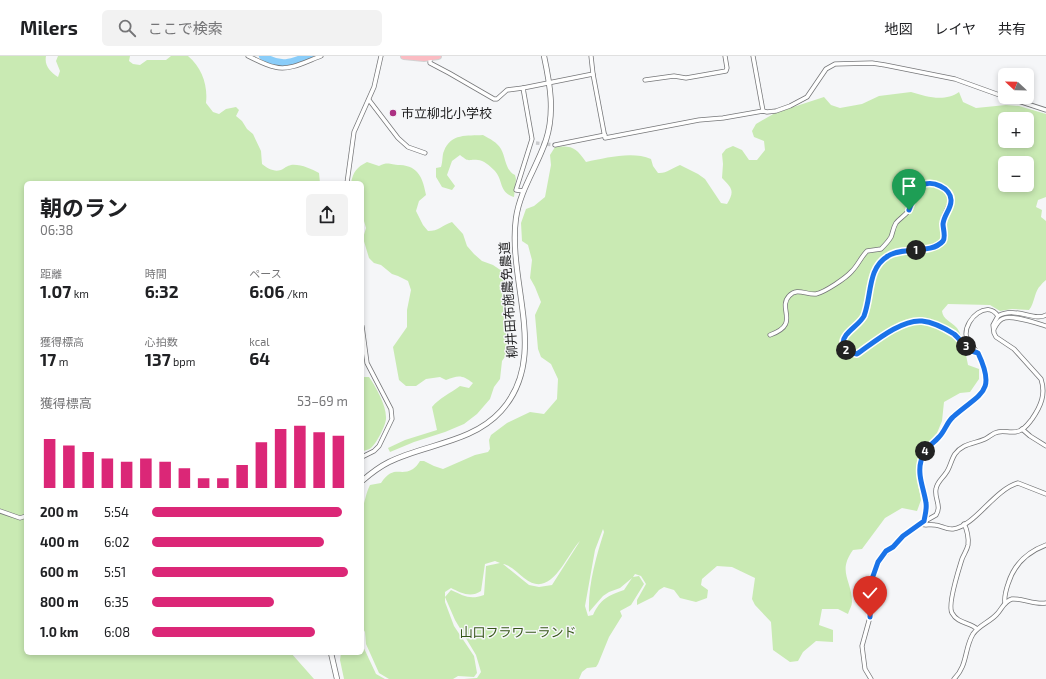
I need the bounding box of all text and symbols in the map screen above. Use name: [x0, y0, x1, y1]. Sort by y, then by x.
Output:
search box: [102, 10, 382, 46]
text: Milers: [20, 16, 78, 39]
icon: search: [116, 17, 138, 39]
text: ここで検索: [148, 19, 223, 37]
text: 地図: [884, 20, 912, 37]
text: レイヤ: [934, 20, 976, 37]
text: 共有: [998, 20, 1026, 37]
north arrow: [998, 68, 1034, 104]
map controls: [998, 68, 1034, 192]
place label: 市立柳北小学校: [401, 105, 492, 121]
marker: 市立柳北小学校: [388, 108, 398, 118]
button: +: [998, 112, 1034, 148]
button: −: [998, 156, 1034, 192]
pin: [892, 169, 926, 210]
icon: arrive: [898, 175, 920, 197]
text: 朝のラン: [40, 194, 128, 220]
button: share: [306, 194, 348, 236]
text: 06:38: [40, 222, 73, 238]
pin: 1: [906, 240, 926, 260]
street label: 柳井田布施農免農道: [496, 241, 520, 359]
text: 1: [914, 243, 918, 256]
text: 距離: [40, 267, 62, 280]
text: 時間: [145, 267, 167, 280]
text: ペース: [249, 267, 282, 280]
text: 1.07: [40, 281, 71, 301]
text: 6:32: [145, 281, 179, 301]
text: 6:06: [249, 281, 284, 301]
text: km: [71, 287, 89, 300]
text: /km: [284, 287, 308, 300]
text: 獲得標高: [40, 335, 84, 348]
text: 心拍数: [145, 335, 178, 348]
text: kcal: [249, 335, 269, 348]
pin: 3: [956, 336, 976, 356]
text: 3: [963, 339, 969, 352]
pin: 2: [836, 340, 856, 360]
text: 2: [843, 343, 849, 356]
text: 64: [249, 348, 270, 368]
text: 17: [40, 349, 56, 369]
text: 137: [145, 349, 171, 369]
text: m: [56, 355, 68, 368]
text: bpm: [171, 355, 195, 368]
text: 53–69 m: [297, 393, 348, 409]
text: 獲得標高: [40, 395, 92, 411]
pin: 4: [915, 441, 935, 461]
text: 4: [921, 444, 929, 457]
text: 200 m: [40, 504, 78, 520]
text: 5:54: [104, 504, 129, 520]
text: 400 m: [40, 534, 79, 550]
text: 6:02: [104, 534, 130, 550]
text: 600 m: [40, 564, 78, 580]
text: 5:51: [104, 564, 126, 580]
pin: [853, 576, 887, 617]
icon: check: [859, 582, 881, 604]
text: 800 m: [40, 594, 79, 610]
text: 6:35: [104, 594, 129, 610]
text: 1.0 km: [40, 624, 79, 640]
text: 6:08: [104, 624, 130, 640]
park label: 山口フラワーランド: [459, 624, 577, 640]

